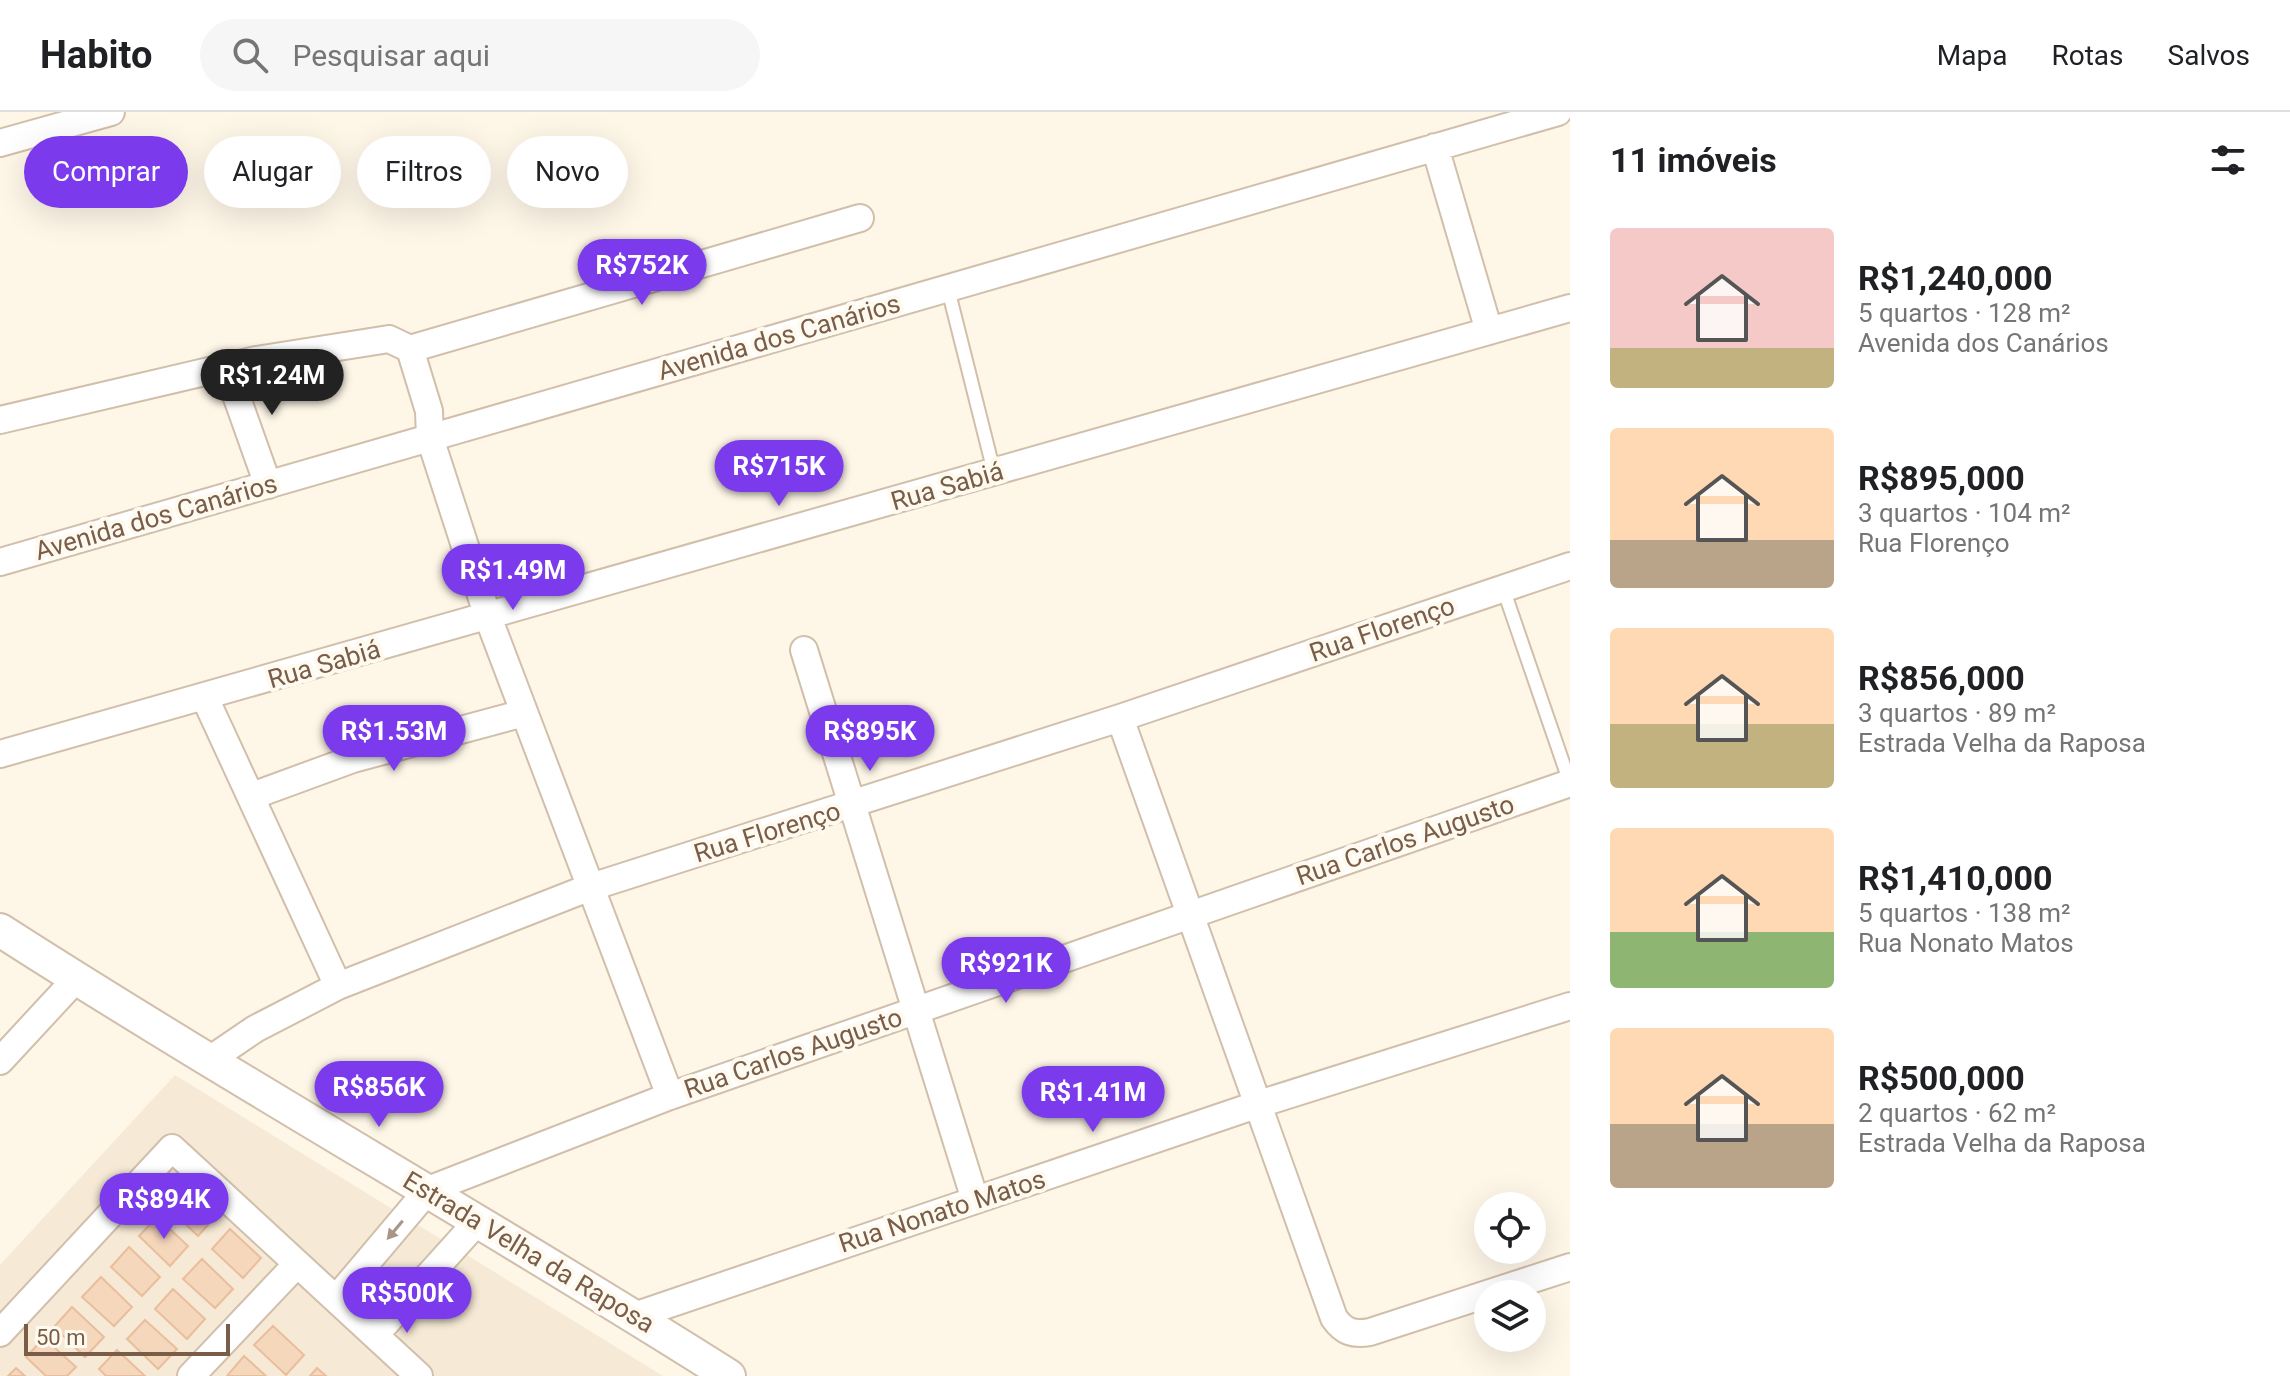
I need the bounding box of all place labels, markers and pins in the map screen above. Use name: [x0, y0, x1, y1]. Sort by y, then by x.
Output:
pin: R$752K: [577, 239, 707, 307]
pin: R$1.24M: [198, 349, 346, 417]
pin: R$715K: [714, 440, 844, 508]
pin: R$1.49M: [439, 544, 587, 612]
pin: R$1.53M: [320, 705, 468, 773]
pin: R$895K: [805, 705, 935, 773]
pin: R$921K: [941, 937, 1071, 1005]
pin: R$856K: [314, 1061, 444, 1129]
pin: R$1.41M: [1019, 1066, 1167, 1134]
pin: R$894K: [99, 1173, 229, 1241]
pin: R$500K: [342, 1267, 472, 1335]

